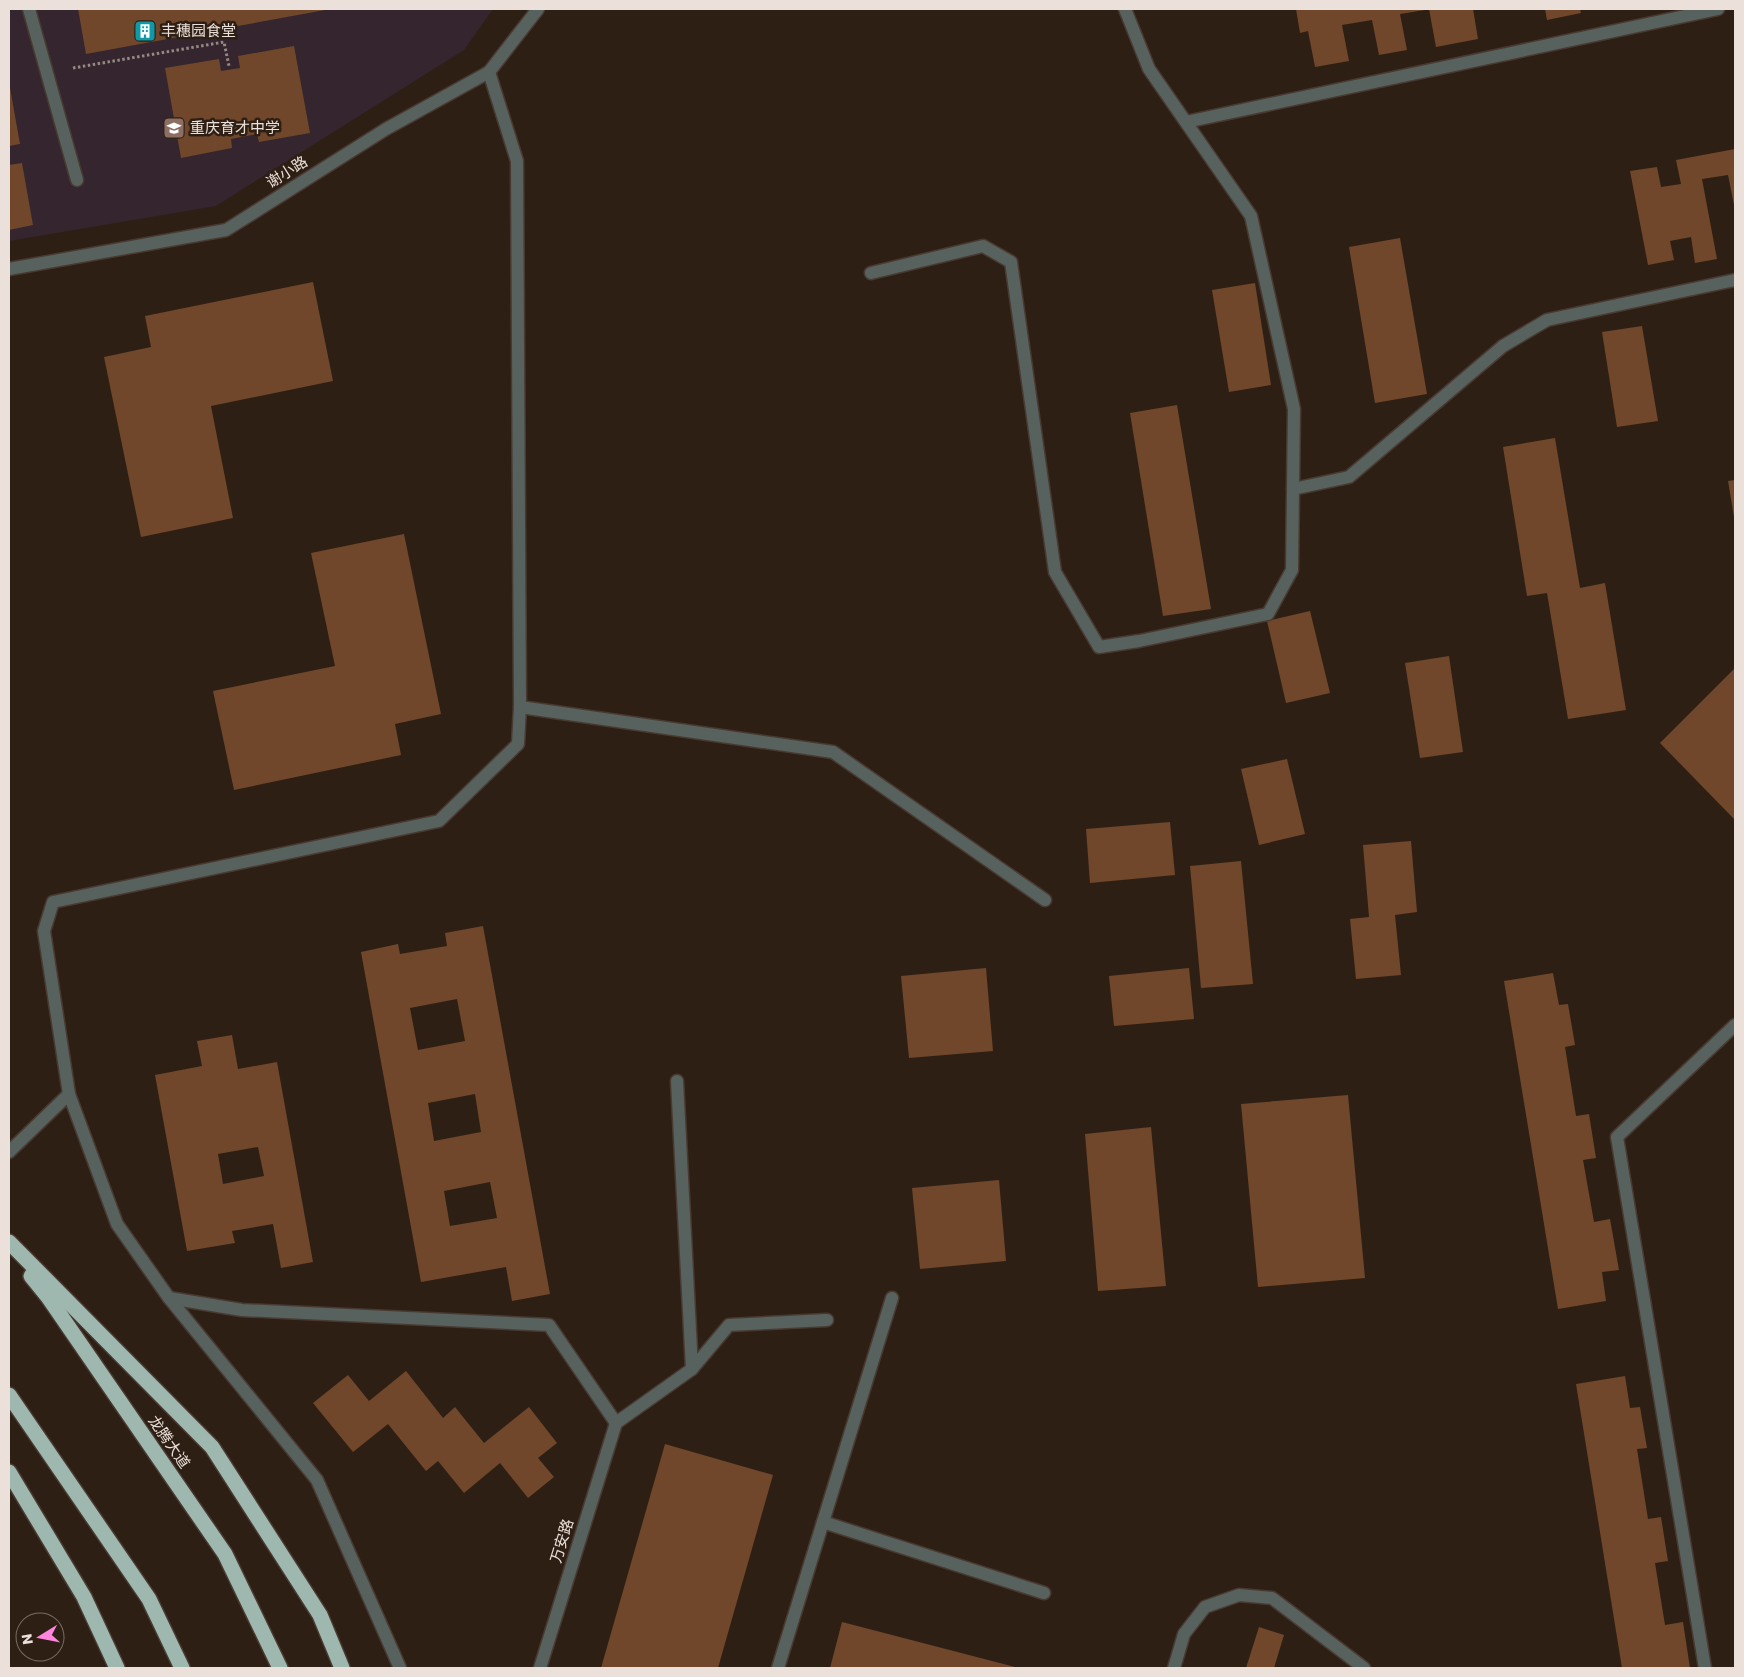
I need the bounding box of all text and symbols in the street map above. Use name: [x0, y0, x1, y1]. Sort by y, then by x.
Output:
building icon: 丰穗园食堂: [133, 19, 157, 43]
place label: 丰穗园食堂: [161, 20, 236, 41]
school or university icon: 重庆育才中学: [162, 116, 186, 140]
place label: 重庆育才中学: [190, 117, 280, 138]
street label: 谢小路: [262, 151, 311, 192]
street label: 龙腾大道: [144, 1411, 195, 1472]
street label: 万安路: [545, 1516, 578, 1565]
north arrow: [15, 1612, 65, 1662]
text: N: [16, 1632, 38, 1646]

